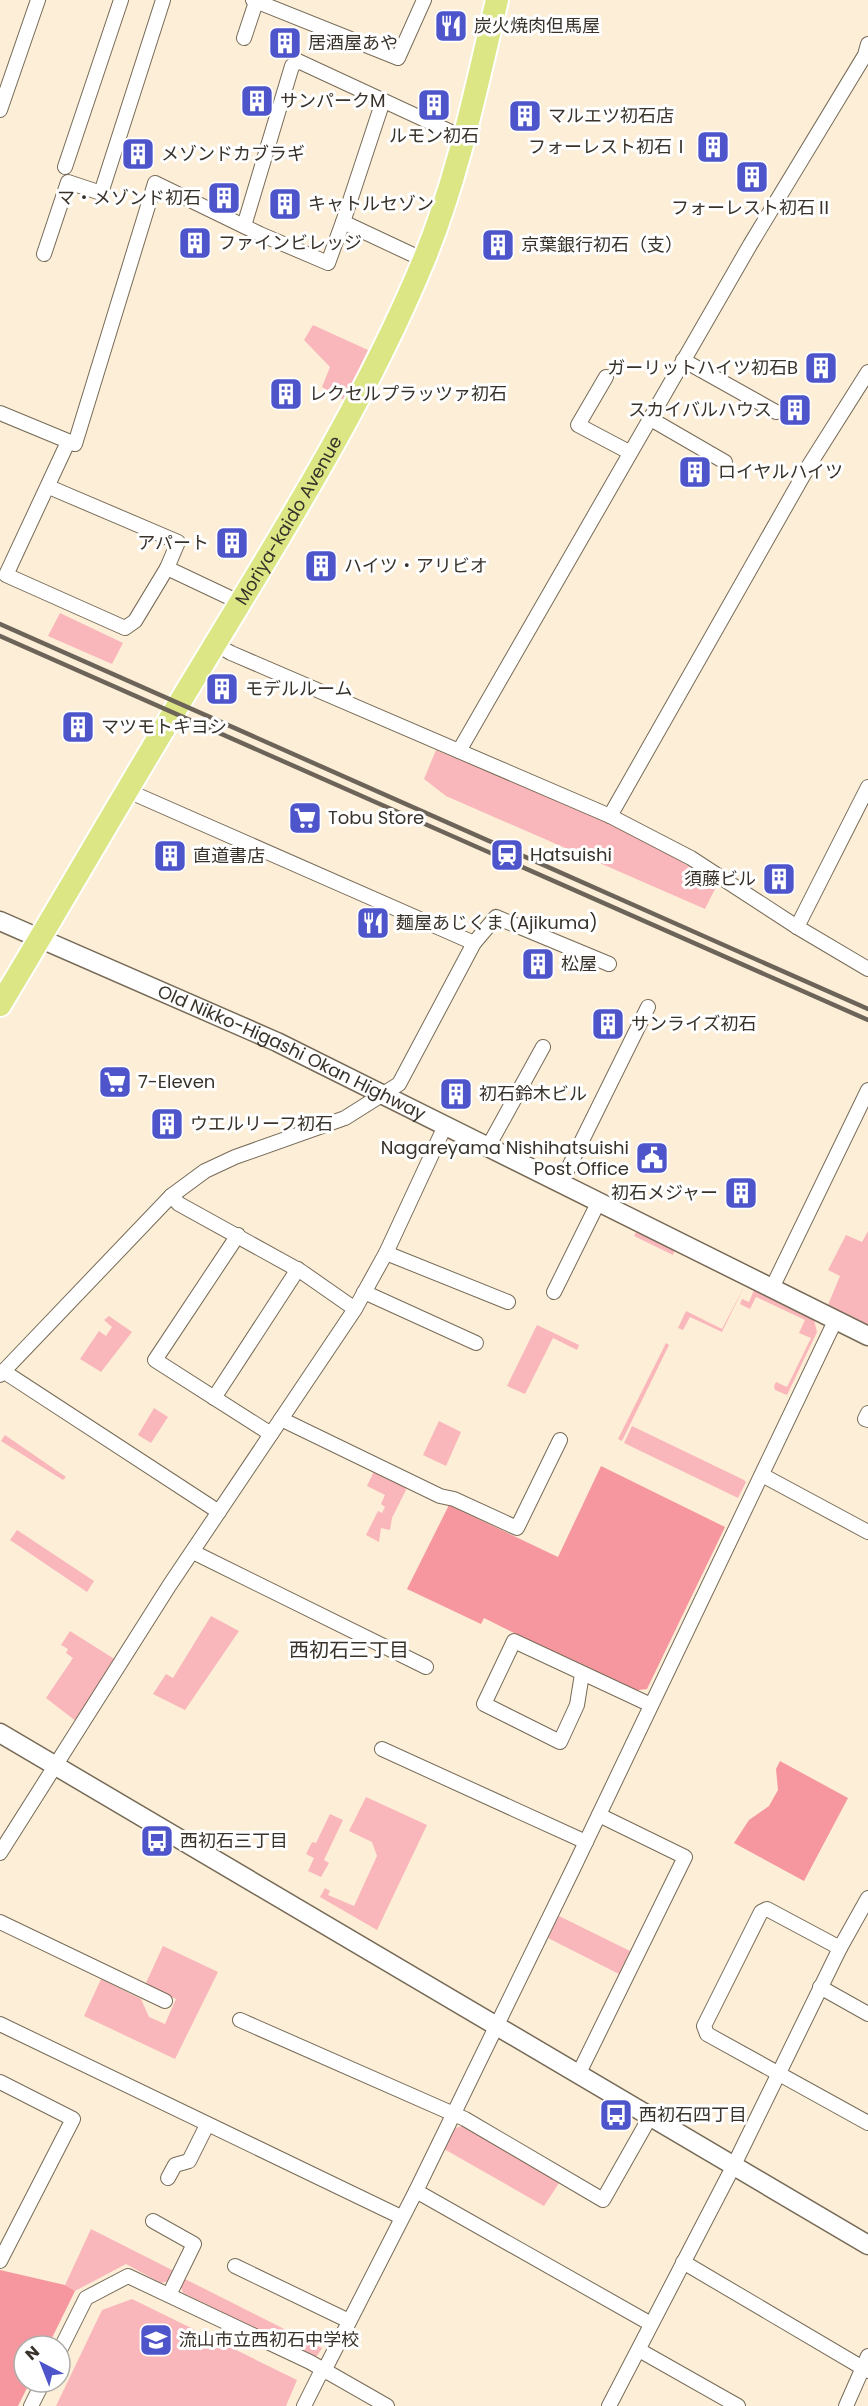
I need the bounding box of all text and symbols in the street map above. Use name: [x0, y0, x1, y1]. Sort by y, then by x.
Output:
restaurant icon: 炭火焼肉但馬屋: [433, 8, 469, 44]
place label: 炭火焼肉但馬屋: [474, 13, 600, 38]
building icon: 居酒屋あや: [267, 25, 303, 61]
place label: 居酒屋あや: [308, 30, 398, 55]
building icon: サンパークM: [239, 83, 275, 119]
building icon: ルモン初石: [416, 87, 452, 123]
place label: サンパークM: [280, 88, 386, 113]
building icon: マルエツ初石店: [507, 98, 543, 134]
place label: マルエツ初石店: [548, 103, 674, 128]
place label: ルモン初石: [389, 123, 479, 148]
building icon: フォーレスト初石Ⅰ: [695, 129, 731, 165]
place label: フォーレスト初石Ⅰ: [528, 134, 690, 159]
building icon: メゾンドカブラギ: [120, 136, 156, 172]
place label: メゾンドカブラギ: [161, 141, 305, 166]
building icon: フォーレスト初石Ⅱ: [734, 159, 770, 195]
building icon: マ・メゾンド初石: [206, 180, 242, 216]
place label: マ・メゾンド初石: [57, 185, 201, 210]
building icon: キャトルセゾン: [267, 186, 303, 222]
place label: キャトルセゾン: [308, 191, 434, 216]
place label: フォーレスト初石Ⅱ: [671, 195, 833, 220]
building icon: ファインビレッジ: [177, 225, 213, 261]
building icon: 京葉銀行初石（支）: [480, 227, 516, 263]
place label: ファインビレッジ: [218, 230, 362, 255]
place label: 京葉銀行初石（支）: [521, 232, 683, 257]
building icon: ガーリットハイツ初石B: [803, 350, 839, 386]
place label: ガーリットハイツ初石B: [607, 355, 798, 380]
building icon: レクセルプラッツァ初石: [268, 376, 304, 412]
place label: レクセルプラッツァ初石: [309, 381, 507, 406]
building icon: スカイバルハウス: [777, 392, 813, 428]
place label: スカイバルハウス: [628, 397, 772, 422]
street label: Moriya-kaido Avenue: [229, 431, 348, 610]
building icon: ロイヤルハイツ: [677, 454, 713, 490]
place label: ロイヤルハイツ: [718, 459, 843, 484]
building icon: アパート: [214, 525, 250, 561]
place label: アパート: [137, 530, 209, 555]
building icon: ハイツ・アリビオ: [303, 548, 339, 584]
place label: ハイツ・アリビオ: [344, 553, 488, 578]
building icon: モデルルーム: [204, 671, 240, 707]
place label: モデルルーム: [245, 676, 352, 701]
building icon: マツモトキヨシ: [60, 709, 96, 745]
place label: マツモトキヨシ: [101, 714, 227, 739]
supermarket icon: Tobu Store: [287, 800, 323, 836]
place label: Tobu Store: [328, 805, 424, 830]
station icon: Hatsuishi: [489, 837, 525, 873]
building icon: 直道書店: [152, 838, 188, 874]
place label: Hatsuishi: [530, 842, 612, 867]
place label: 直道書店: [193, 843, 265, 868]
building icon: 須藤ビル: [761, 861, 797, 897]
place label: 須藤ビル: [684, 866, 756, 891]
restaurant icon: 麺屋あじくま (Ajikuma): [355, 905, 391, 941]
place label: 麺屋あじくま (Ajikuma): [396, 910, 598, 935]
building icon: 松屋: [520, 946, 556, 982]
place label: 松屋: [561, 951, 597, 976]
street label: Old Nikko-Higashi Okan Highway: [154, 978, 430, 1126]
building icon: サンライズ初石: [590, 1006, 626, 1042]
place label: サンライズ初石: [631, 1011, 756, 1036]
supermarket icon: 7-Eleven: [97, 1064, 133, 1100]
place label: 7-Eleven: [138, 1069, 215, 1094]
building icon: 初石鈴木ビル: [438, 1076, 474, 1112]
place label: 初石鈴木ビル: [479, 1081, 587, 1106]
building icon: ウエルリーフ初石: [149, 1106, 185, 1142]
place label: ウエルリーフ初石: [190, 1111, 333, 1136]
place label: Nagareyama Nishihatsuishi Post Office: [381, 1135, 629, 1181]
public building icon: Nagareyama Nishihatsuishi Post Office: [634, 1140, 670, 1176]
building icon: 初石メジャー: [723, 1175, 759, 1211]
place label: 初石メジャー: [611, 1180, 718, 1205]
district label: 西初石三丁目: [289, 1636, 409, 1664]
bus stop icon: 西初石三丁目: [139, 1823, 175, 1859]
place label: 西初石三丁目: [180, 1828, 288, 1853]
bus stop icon: 西初石四丁目: [598, 2097, 634, 2133]
place label: 西初石四丁目: [639, 2102, 747, 2127]
school or university icon: 流山市立西初石中学校: [138, 2322, 174, 2358]
place label: 流山市立西初石中学校: [179, 2327, 359, 2352]
north arrow: [12, 2334, 72, 2394]
text: N: [20, 2341, 44, 2366]

